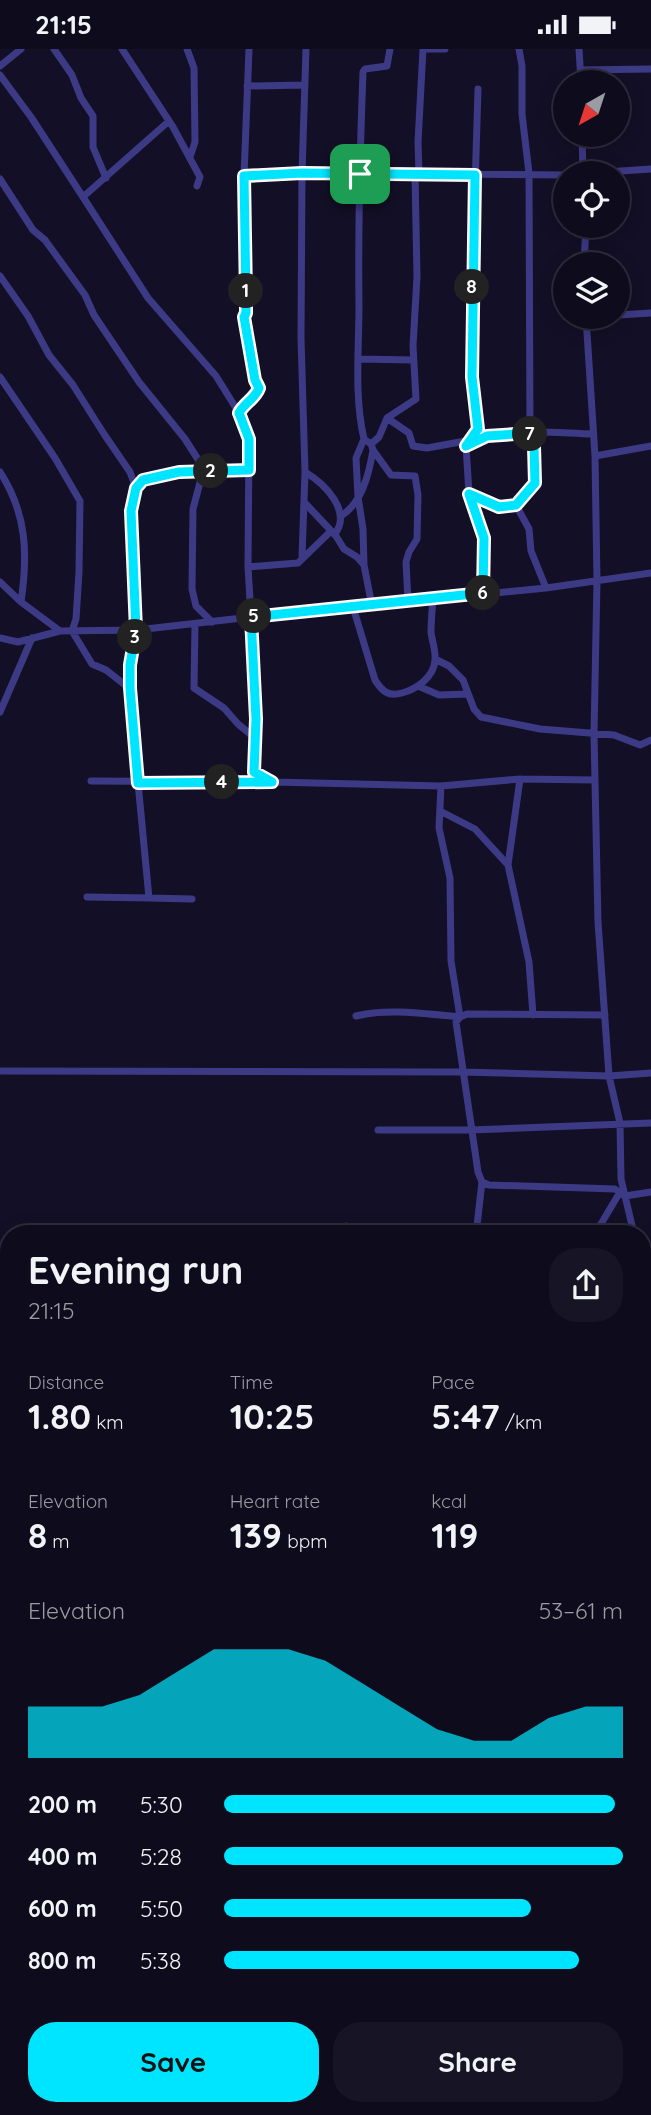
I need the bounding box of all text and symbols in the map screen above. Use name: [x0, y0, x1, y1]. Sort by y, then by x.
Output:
text: 21:15: [35, 8, 92, 41]
north arrow: [553, 70, 630, 147]
map controls: [553, 70, 630, 329]
pin: [330, 144, 390, 204]
icon: arrive: [341, 155, 379, 193]
button: locate: [553, 161, 630, 238]
button: layers: [553, 252, 630, 329]
pin: 8: [454, 269, 490, 305]
pin: 1: [229, 273, 264, 309]
text: 8: [466, 274, 477, 298]
text: 1: [242, 278, 249, 302]
pin: 7: [512, 417, 548, 451]
text: 7: [524, 421, 535, 445]
pin: 2: [194, 453, 228, 489]
text: 2: [205, 458, 216, 482]
pin: 6: [466, 575, 500, 611]
text: 6: [477, 580, 488, 604]
pin: 5: [236, 599, 272, 633]
text: 5: [248, 603, 259, 627]
pin: 3: [118, 619, 152, 655]
text: 3: [129, 624, 140, 648]
pin: 4: [204, 765, 240, 799]
text: 4: [216, 769, 227, 793]
text: Evening run: [28, 1246, 243, 1294]
button: share: [549, 1248, 623, 1322]
text: 21:15: [28, 1296, 75, 1325]
text: Distance: [28, 1370, 104, 1394]
text: Time: [230, 1370, 273, 1394]
text: Pace: [431, 1370, 475, 1394]
text: 1.80: [28, 1394, 91, 1438]
text: 10:25: [230, 1394, 314, 1438]
text: 5:47: [431, 1394, 500, 1438]
text: km: [91, 1410, 124, 1434]
text: /km: [500, 1410, 542, 1434]
text: Elevation: [28, 1489, 108, 1513]
text: Heart rate: [230, 1489, 320, 1513]
text: kcal: [431, 1489, 467, 1513]
text: 8: [28, 1513, 47, 1557]
text: 139: [230, 1513, 282, 1557]
text: 119: [431, 1513, 478, 1557]
text: m: [47, 1529, 70, 1553]
text: bpm: [282, 1529, 328, 1553]
text: Elevation: [28, 1596, 125, 1625]
text: 53–61 m: [539, 1596, 623, 1625]
text: 200 m: [28, 1790, 97, 1819]
text: 5:30: [140, 1790, 183, 1819]
text: 400 m: [28, 1842, 97, 1871]
text: 5:28: [140, 1842, 182, 1871]
text: 600 m: [28, 1894, 97, 1923]
text: 5:50: [140, 1894, 183, 1923]
text: 800 m: [28, 1946, 97, 1975]
text: 5:38: [140, 1946, 181, 1975]
button: Save: [28, 2022, 319, 2102]
button: Share: [333, 2022, 623, 2102]

